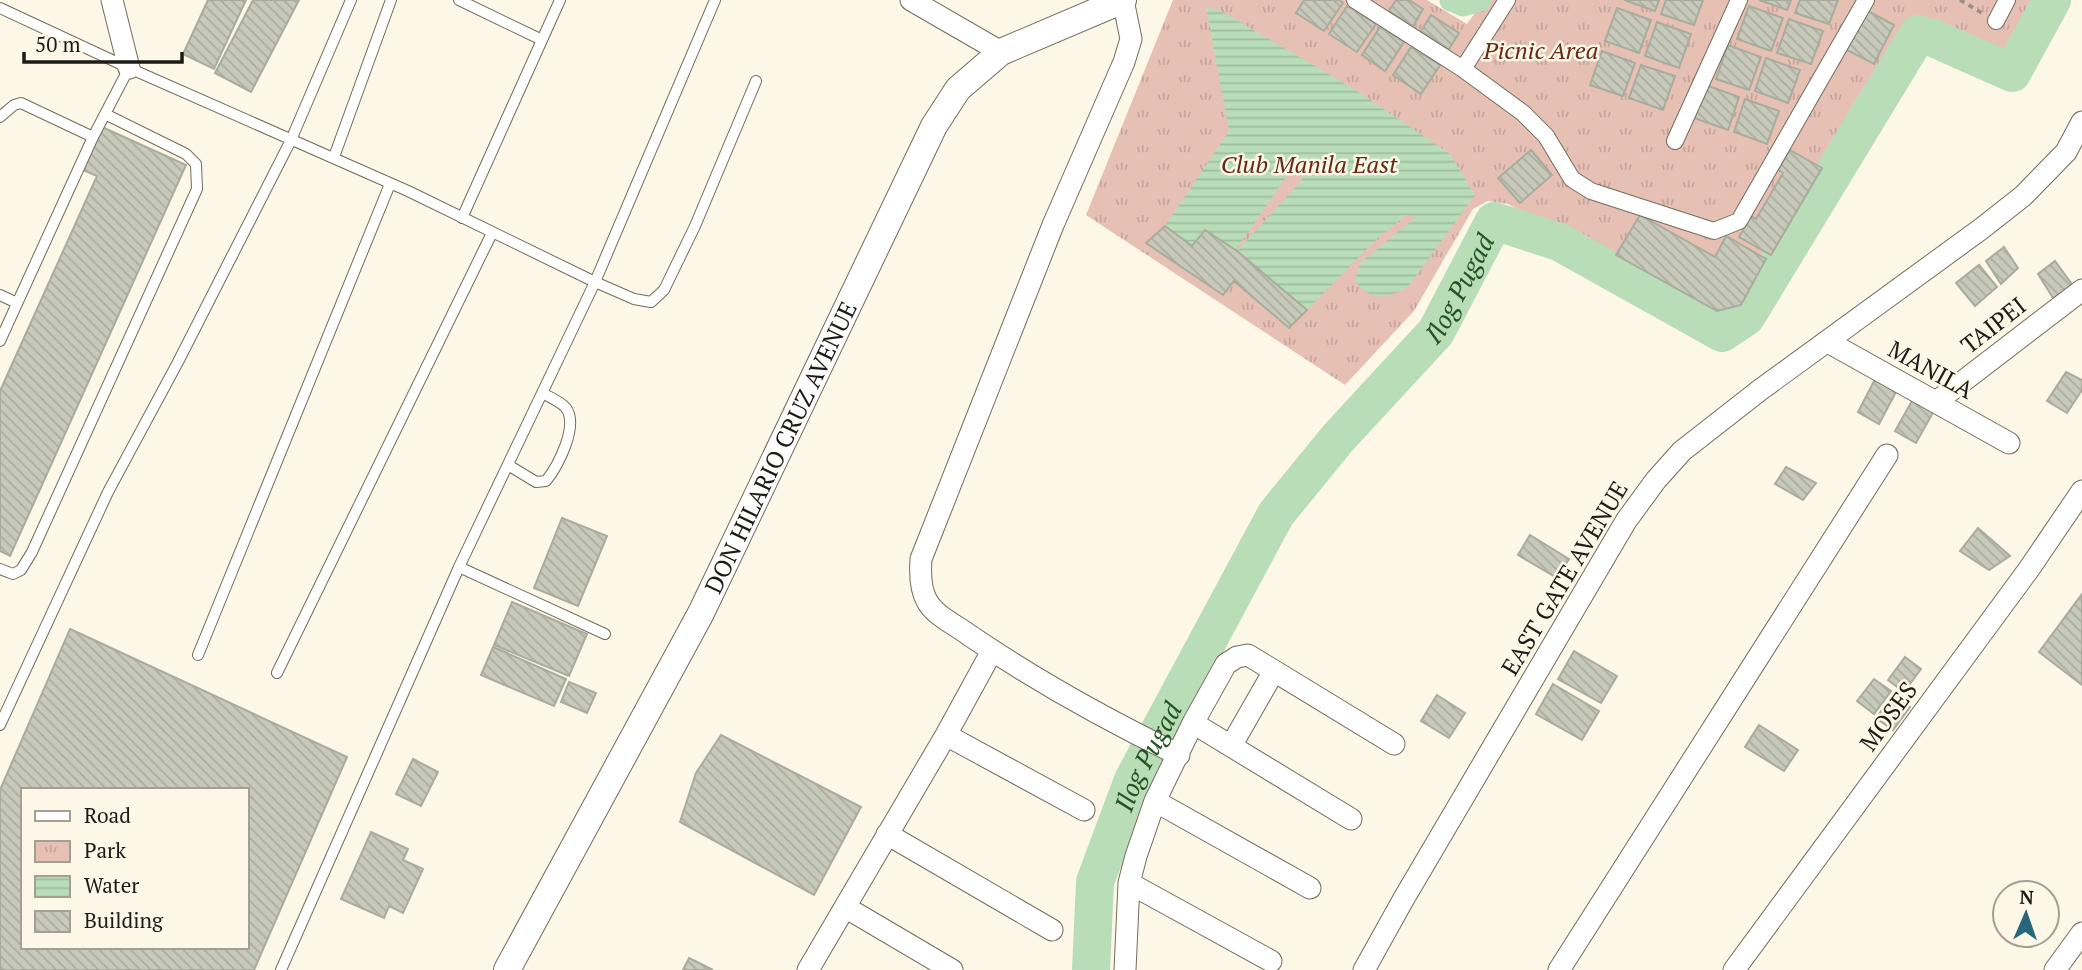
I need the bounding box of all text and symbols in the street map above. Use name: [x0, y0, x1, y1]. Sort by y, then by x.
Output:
scale bar: [24, 21, 182, 65]
text: 50 m: [35, 30, 81, 58]
park label: Picnic Area: [1483, 34, 1598, 66]
park label: Club Manila East: [1221, 148, 1398, 180]
water label: Ilog Pugad: [1416, 227, 1502, 351]
street label: TAIPEI: [1954, 289, 2032, 361]
street label: DON HILARIO CRUZ AVENUE: [697, 296, 864, 599]
street label: MANILA: [1883, 333, 1980, 406]
street label: EAST GATE AVENUE: [1493, 475, 1635, 681]
street label: MOSES: [1852, 675, 1924, 757]
water label: Ilog Pugad: [1106, 695, 1189, 817]
legend: [21, 788, 248, 949]
text: Road: [84, 801, 131, 829]
text: Park: [84, 836, 126, 864]
text: Water: [84, 871, 139, 899]
north arrow: [1991, 879, 2061, 949]
text: N: [2019, 884, 2035, 909]
text: Building: [84, 906, 164, 934]

